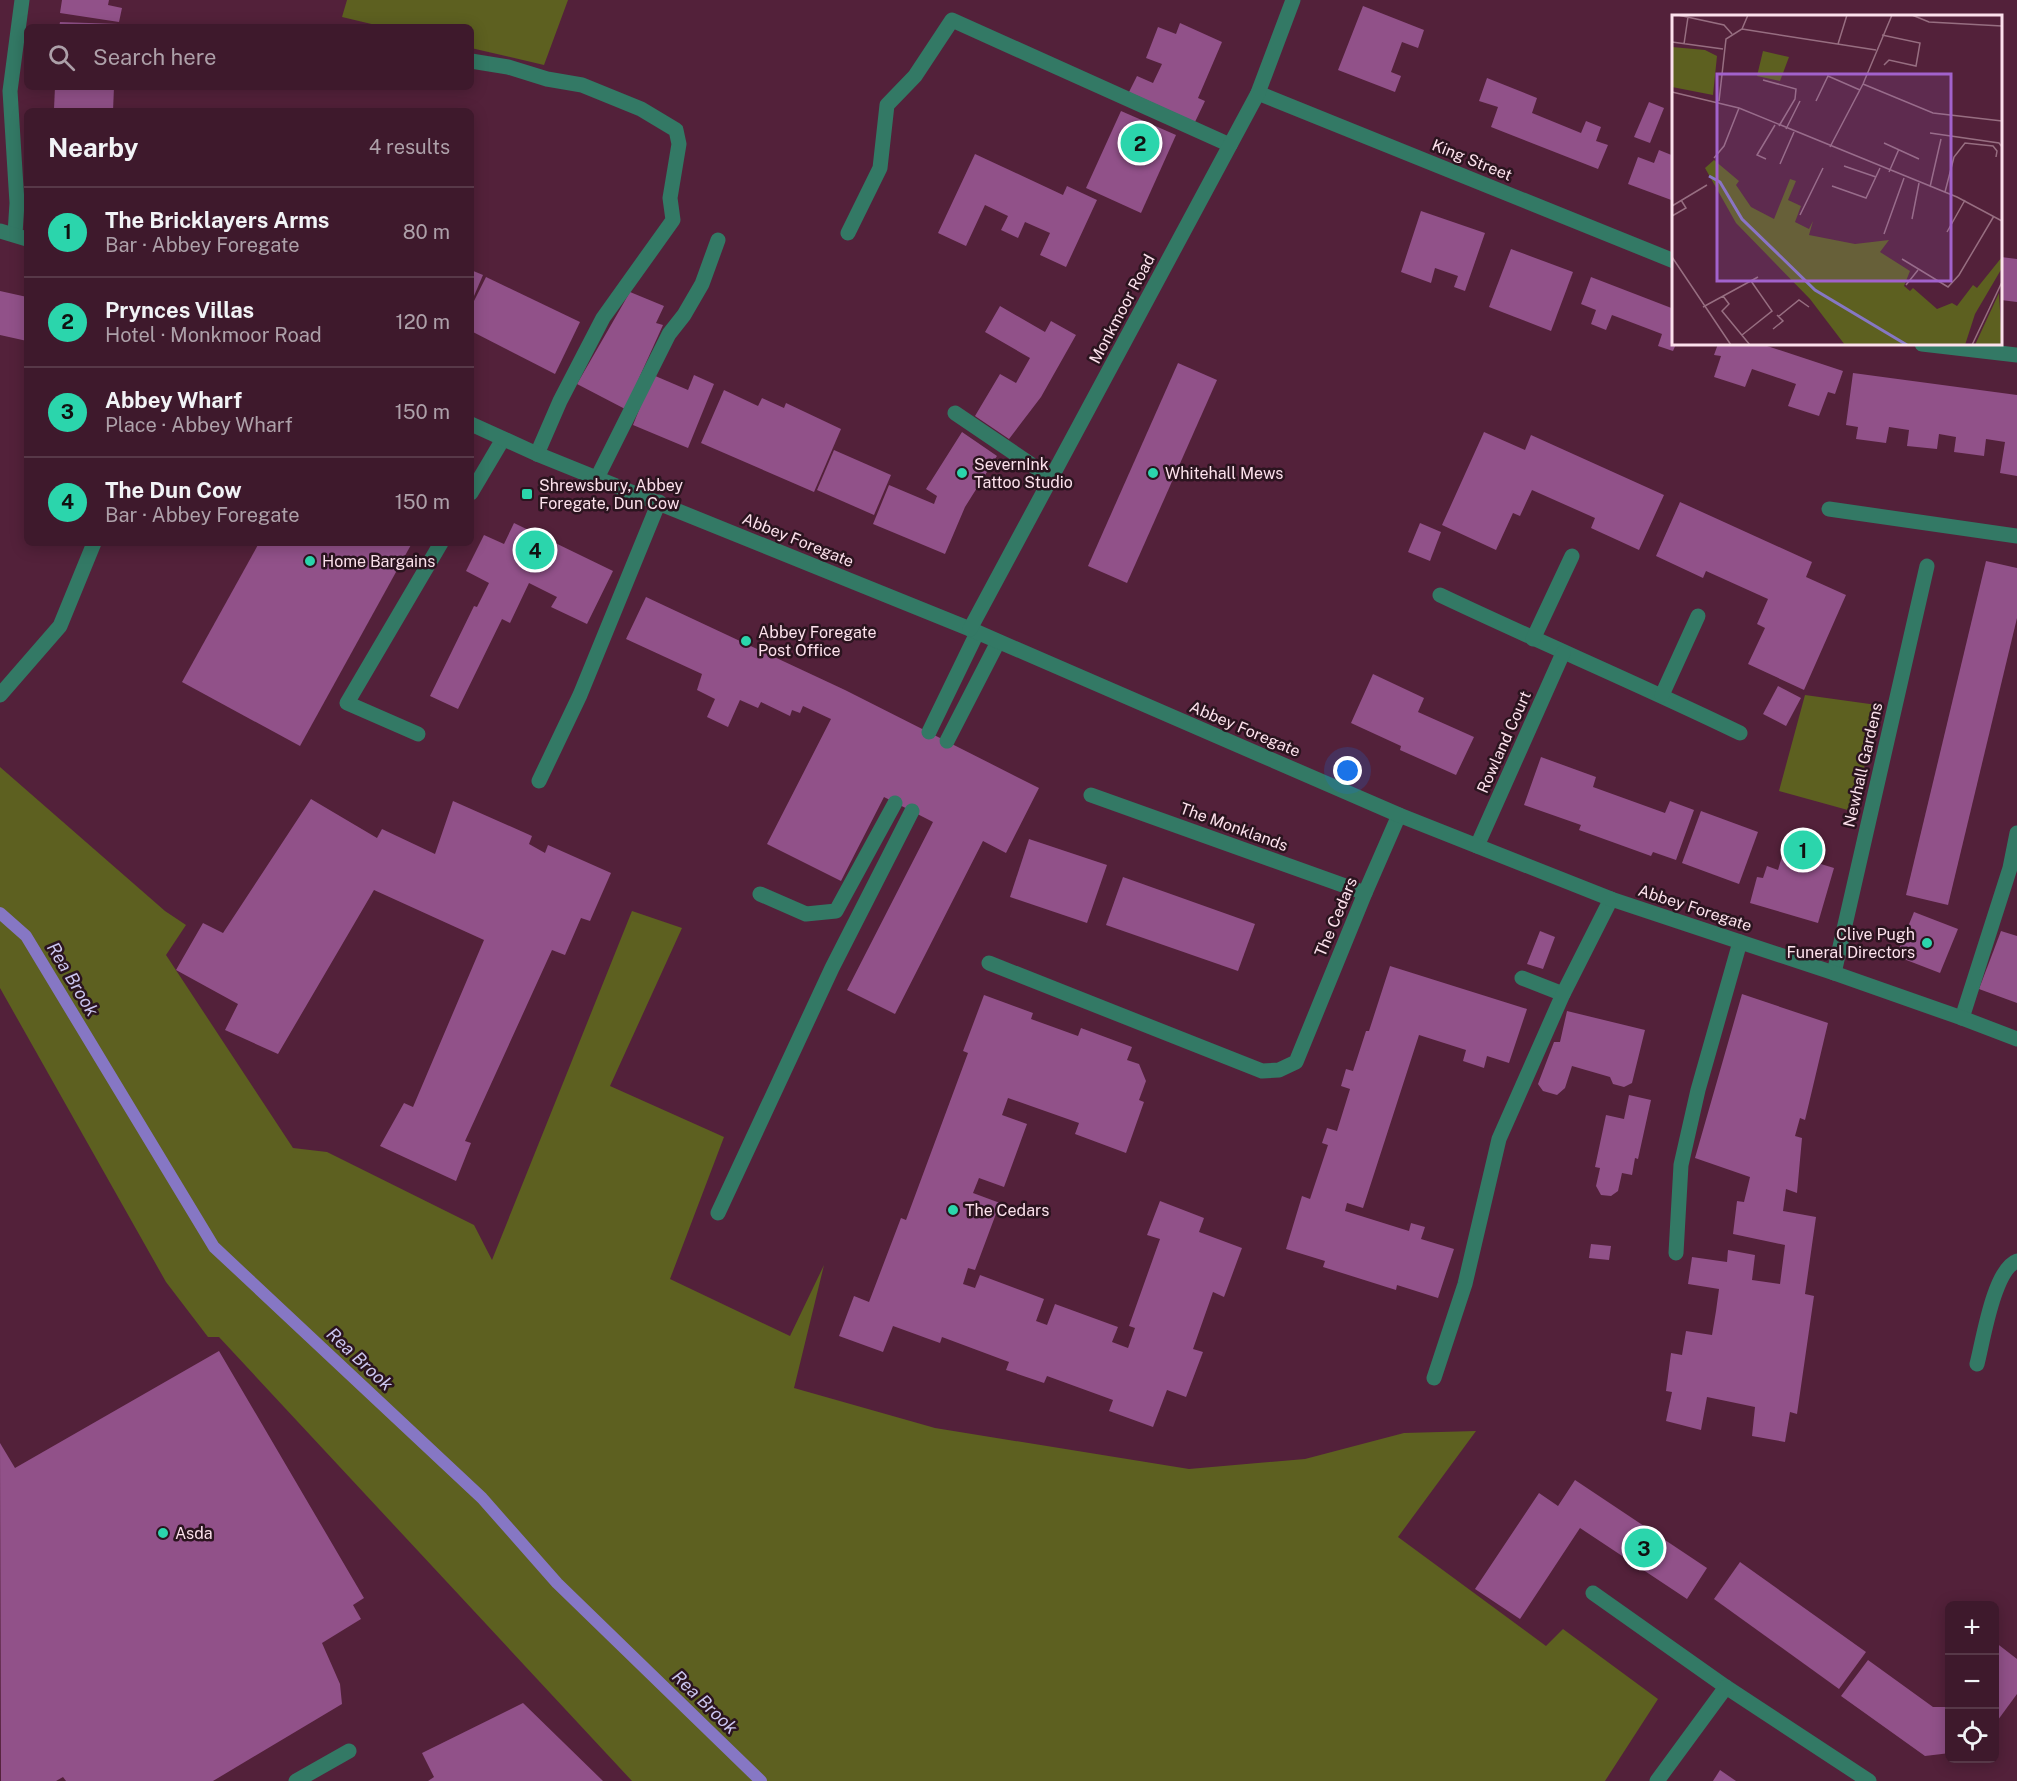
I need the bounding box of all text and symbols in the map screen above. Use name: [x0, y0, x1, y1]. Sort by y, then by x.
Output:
inset map: [1672, 15, 2002, 345]
search box: [24, 24, 474, 90]
icon: search: [45, 41, 78, 74]
text: Search here: [93, 44, 217, 70]
pin: 2: [1120, 120, 1160, 166]
text: Nearby: [48, 132, 138, 163]
text: 4 results: [369, 135, 450, 159]
street label: King Street: [1429, 135, 1515, 185]
text: The Bricklayers Arms: [105, 207, 329, 233]
text: 1: [63, 220, 72, 244]
text: 80 m: [403, 220, 450, 244]
text: Bar · Abbey Foregate: [105, 233, 300, 257]
street label: Monkmoor Road: [1085, 251, 1159, 367]
text: Prynces Villas: [105, 297, 254, 323]
text: 2: [61, 310, 74, 334]
text: 120 m: [396, 310, 450, 334]
text: Hotel · Monkmoor Road: [105, 323, 322, 347]
text: Abbey Wharf: [105, 387, 242, 413]
text: 3: [61, 400, 74, 424]
text: 150 m: [395, 400, 450, 424]
text: Place · Abbey Wharf: [105, 413, 293, 437]
place label: SevernInk Tattoo Studio: [974, 455, 1073, 492]
place label: Whitehall Mews: [1165, 464, 1283, 483]
marker: SevernInk Tattoo Studio: [955, 466, 969, 480]
marker: Whitehall Mews: [1146, 466, 1160, 480]
place label: Shrewsbury, Abbey Foregate, Dun Cow: [539, 476, 684, 513]
text: The Dun Cow: [105, 477, 242, 503]
marker: Shrewsbury, Abbey Foregate, Dun Cow: [520, 487, 534, 501]
text: 4: [61, 490, 74, 514]
text: 150 m: [395, 490, 450, 514]
text: Bar · Abbey Foregate: [105, 503, 300, 527]
street label: Abbey Foregate: [739, 509, 857, 571]
pin: 4: [516, 528, 554, 572]
place label: Home Bargains: [322, 552, 435, 571]
marker: Home Bargains: [303, 554, 317, 568]
place label: Abbey Foregate Post Office: [758, 623, 877, 660]
marker: Abbey Foregate Post Office: [739, 634, 753, 648]
street label: Rowland Court: [1473, 688, 1535, 796]
street label: Abbey Foregate: [1187, 697, 1303, 761]
street label: Newhall Gardens: [1839, 701, 1887, 829]
your location: [1333, 756, 1362, 785]
street label: The Monklands: [1177, 799, 1291, 855]
pin: 1: [1784, 828, 1822, 872]
street label: The Cedars: [1311, 874, 1361, 960]
street label: Abbey Foregate: [1636, 881, 1754, 935]
place label: Clive Pugh Funeral Directors: [1786, 925, 1915, 962]
marker: Clive Pugh Funeral Directors: [1920, 936, 1934, 950]
water label: Rea Brook: [43, 938, 103, 1020]
place label: The Cedars: [965, 1201, 1049, 1220]
marker: The Cedars: [946, 1203, 960, 1217]
water label: Rea Brook: [323, 1323, 398, 1395]
place label: Asda: [175, 1524, 213, 1543]
marker: Asda: [156, 1526, 170, 1540]
pin: 3: [1624, 1526, 1664, 1570]
map controls: [1945, 1601, 1999, 1763]
button: +: [1945, 1601, 1999, 1655]
button: −: [1945, 1655, 1999, 1709]
water label: Rea Brook: [668, 1666, 742, 1738]
button: locate: [1945, 1709, 1999, 1763]

